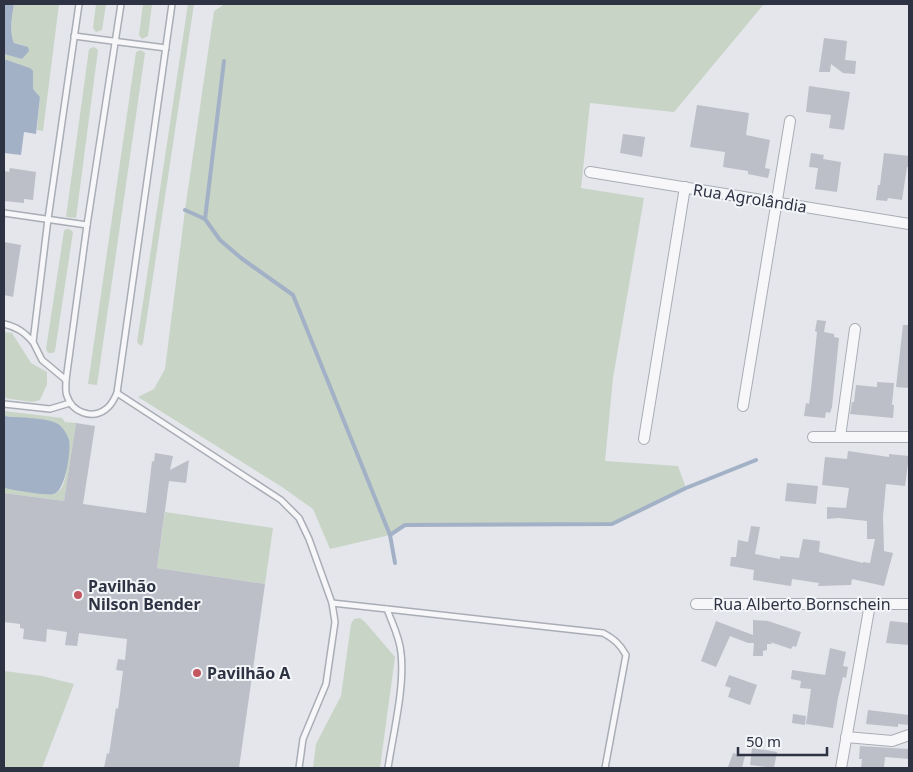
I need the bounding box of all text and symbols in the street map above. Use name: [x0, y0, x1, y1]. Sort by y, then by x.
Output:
street label: Rua Agrolândia: [692, 178, 808, 218]
place label: Pavilhão Nilson Bender: [88, 575, 201, 615]
marker: Pavilhão Nilson Bender: [72, 589, 84, 601]
street label: Rua Alberto Bornschein: [713, 593, 891, 615]
place label: Pavilhão A: [207, 662, 291, 684]
marker: Pavilhão A: [191, 667, 203, 679]
scale bar: [738, 724, 827, 756]
text: 50 m: [746, 731, 781, 751]

